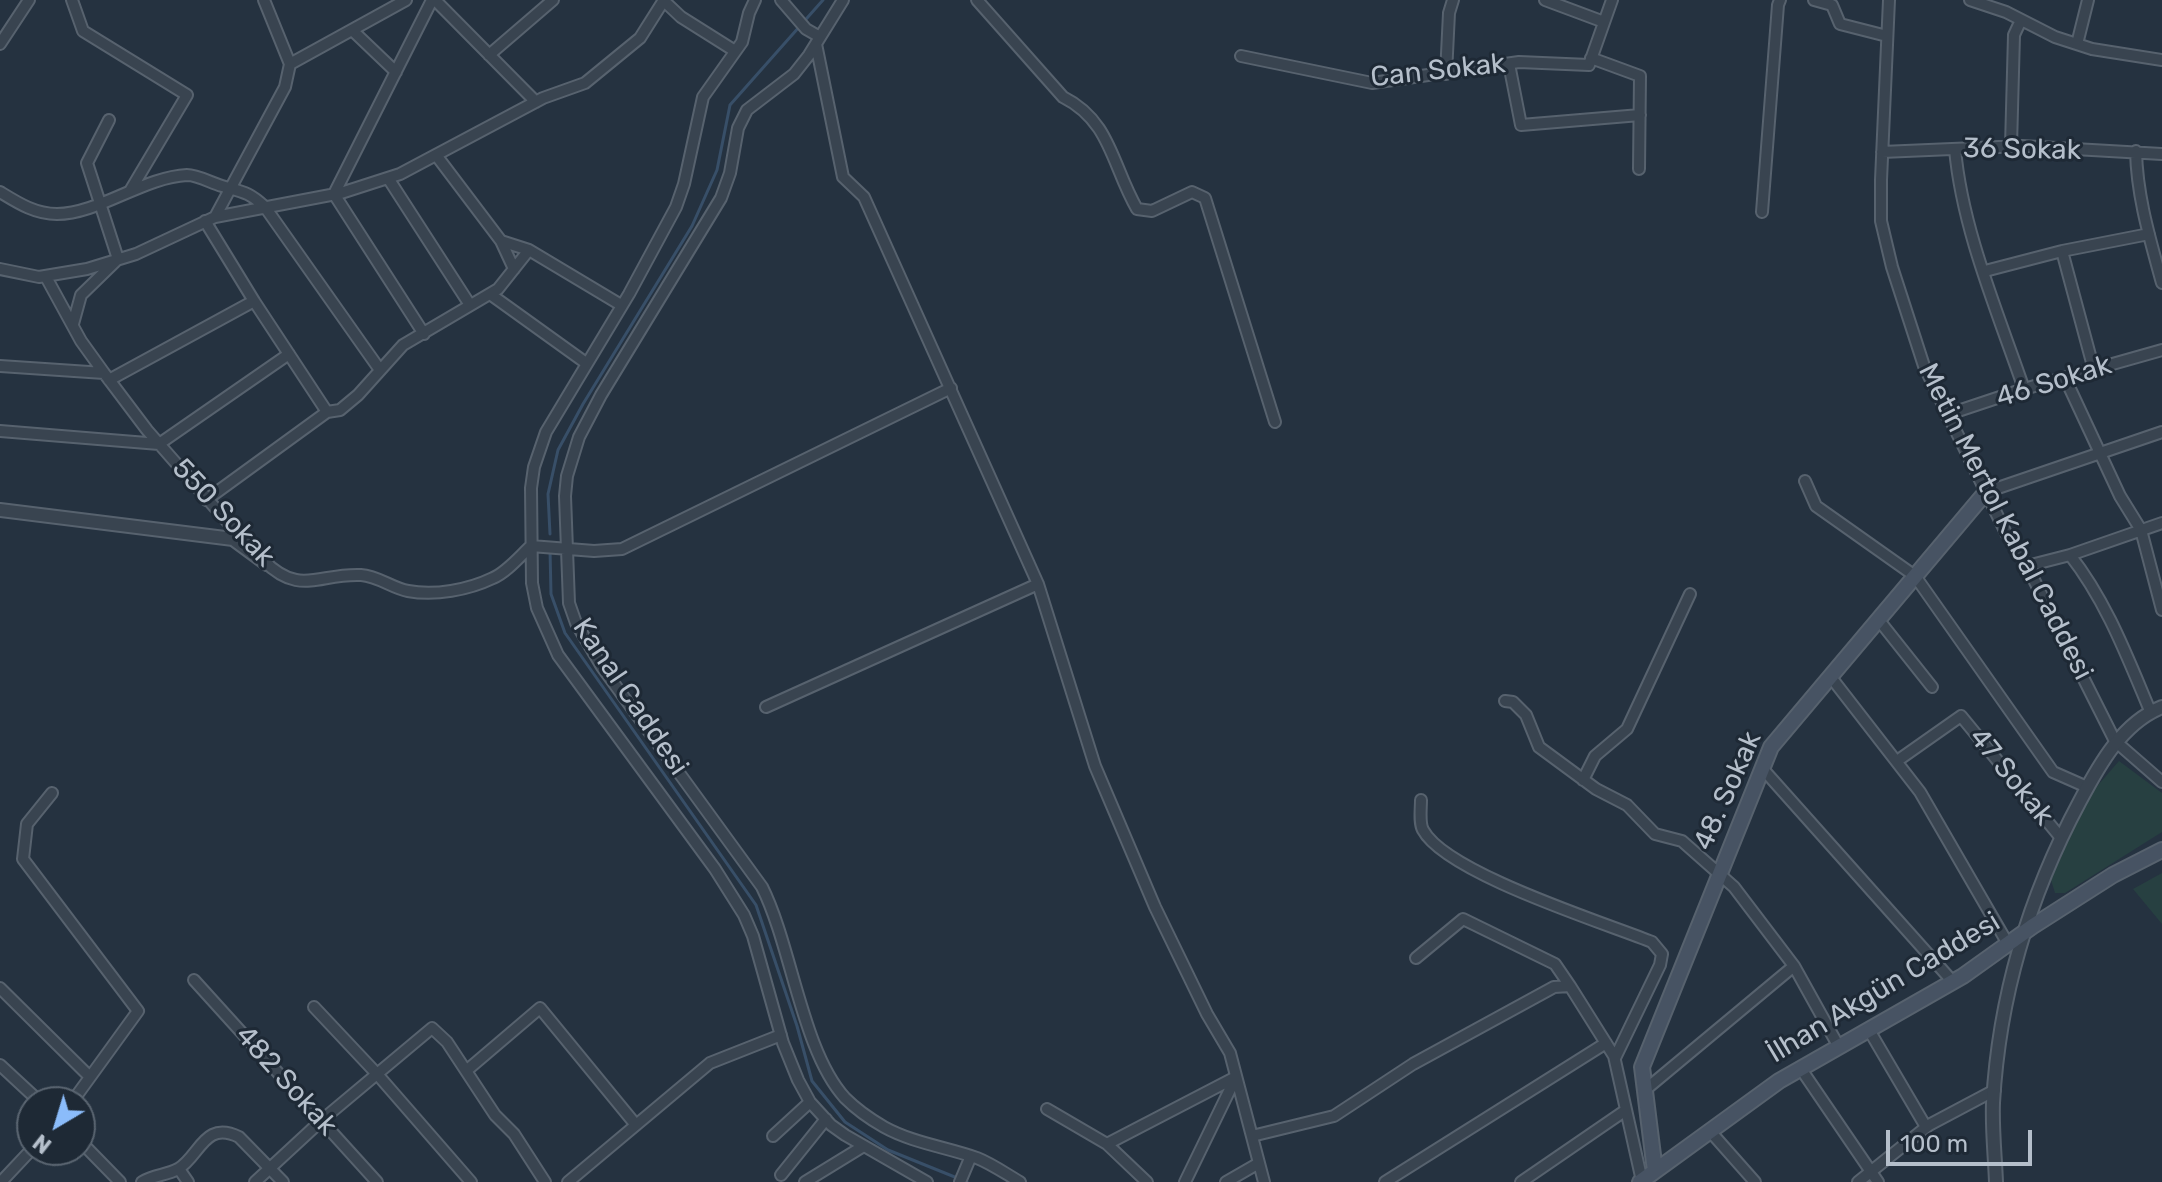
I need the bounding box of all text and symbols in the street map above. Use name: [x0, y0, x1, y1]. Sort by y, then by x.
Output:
street label: Can Sokak: [1369, 47, 1507, 95]
street label: 36 Sokak: [1963, 132, 2081, 168]
street label: 46 Sokak: [1992, 349, 2116, 415]
street label: Metin Mertol Kabal Caddesi: [1910, 358, 2100, 686]
street label: 550 Sokak: [165, 452, 281, 574]
street label: Kanal Caddesi: [565, 612, 695, 782]
street label: 47 Sokak: [1962, 721, 2060, 833]
street label: 48. Sokak: [1687, 726, 1769, 856]
street label: İlhan Akgün Caddesi: [1762, 905, 2006, 1071]
street label: 482 Sokak: [228, 1019, 344, 1143]
north arrow: [16, 1086, 96, 1166]
scale bar: [1890, 1114, 2036, 1164]
text: N: [28, 1128, 57, 1159]
text: 100 m: [1900, 1130, 1968, 1158]

